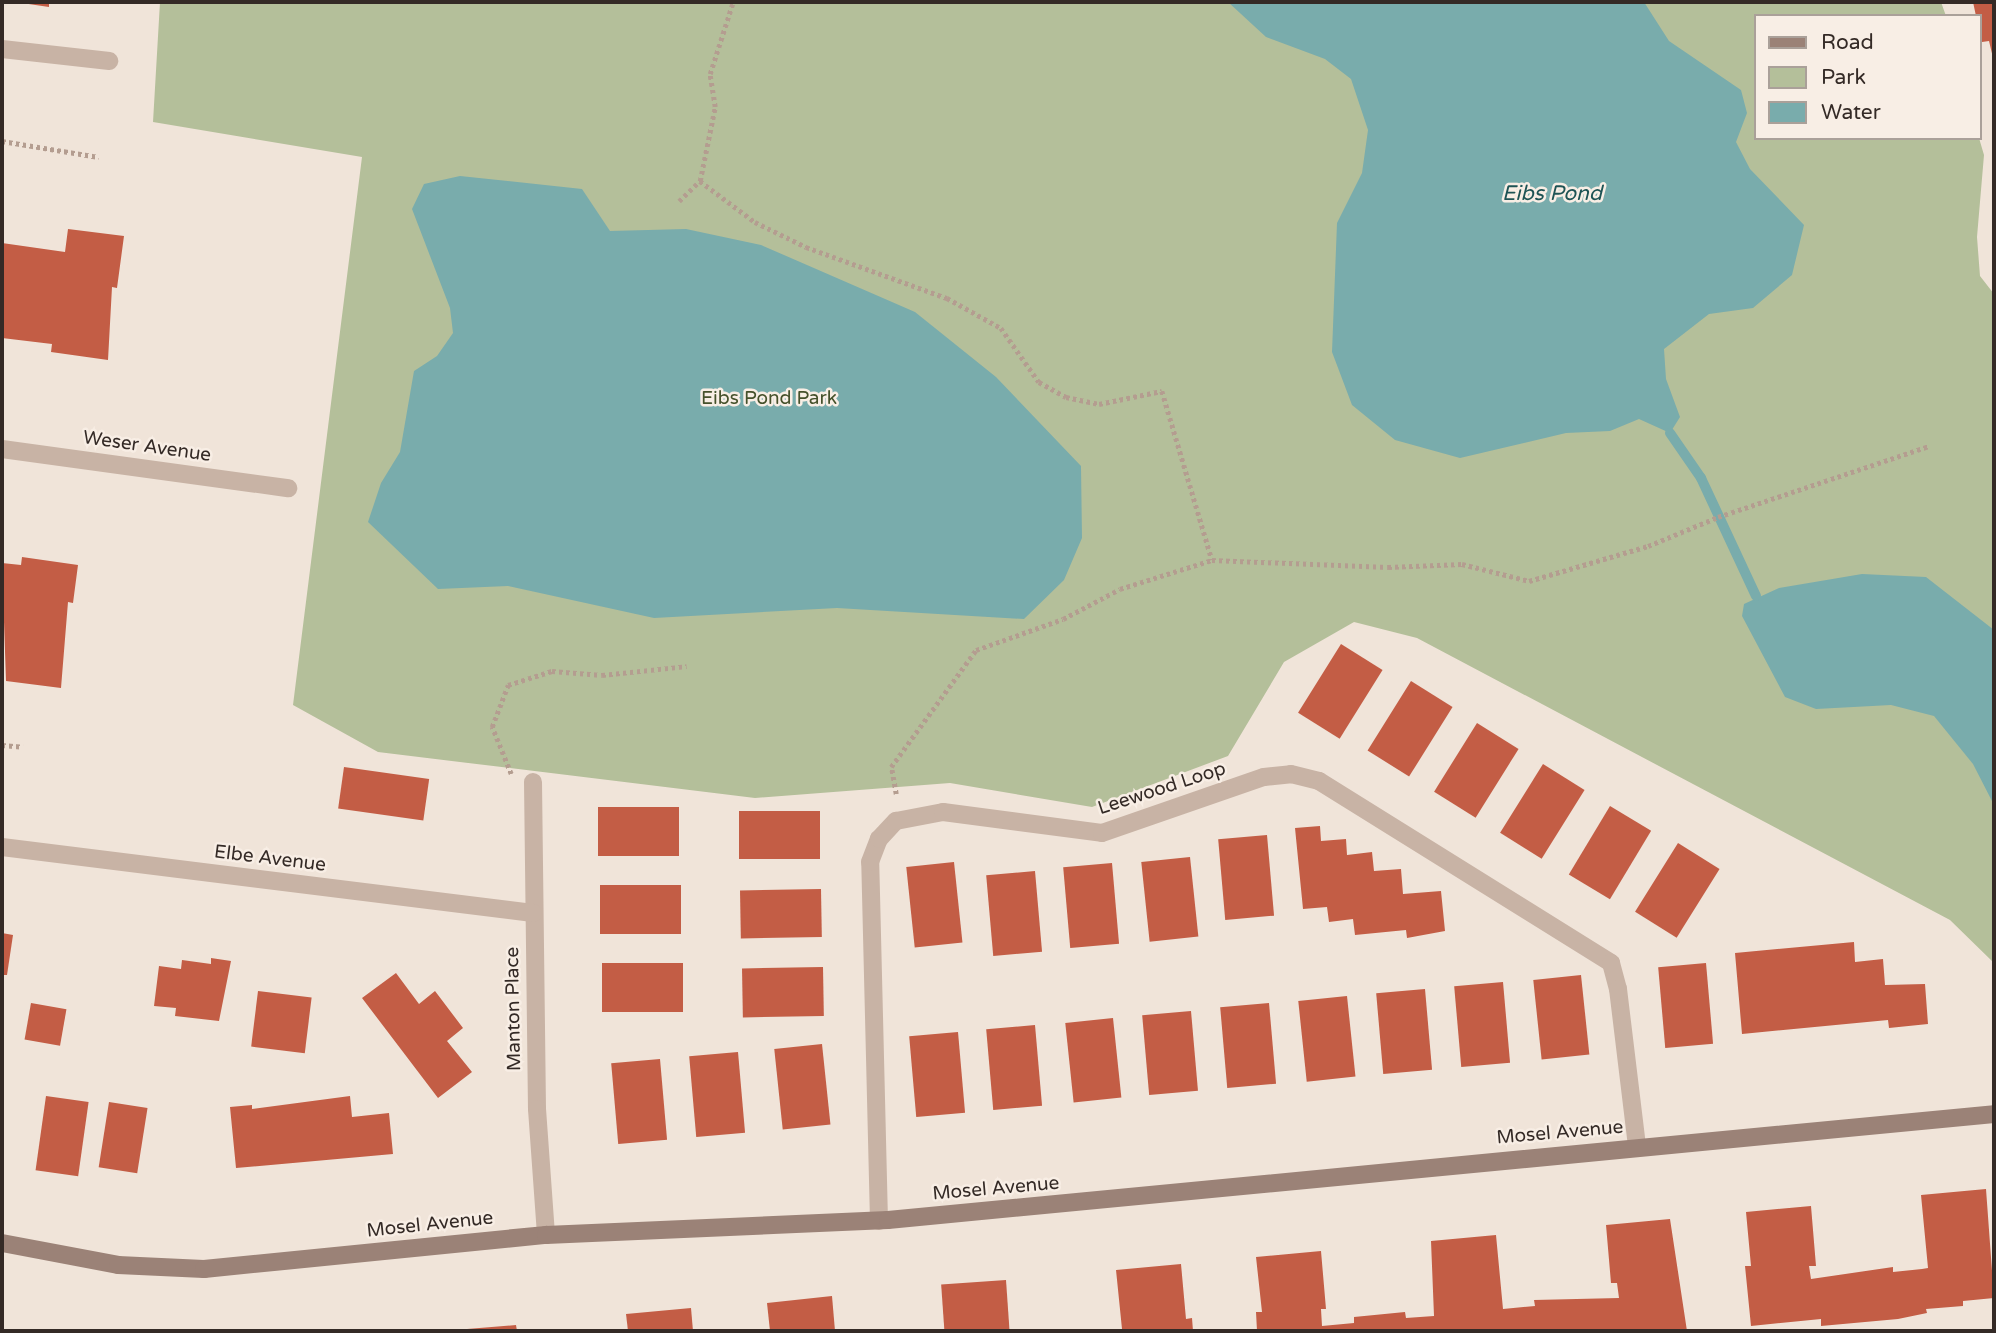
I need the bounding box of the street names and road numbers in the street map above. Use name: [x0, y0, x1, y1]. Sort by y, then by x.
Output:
street label: Weser Avenue: [81, 427, 213, 467]
street label: Leewood Loop: [1095, 758, 1229, 820]
street label: Elbe Avenue: [213, 841, 327, 877]
street label: Manton Place: [502, 947, 526, 1071]
street label: Mosel Avenue: [1496, 1116, 1624, 1150]
street label: Mosel Avenue: [932, 1172, 1060, 1206]
street label: Mosel Avenue: [366, 1207, 494, 1243]

